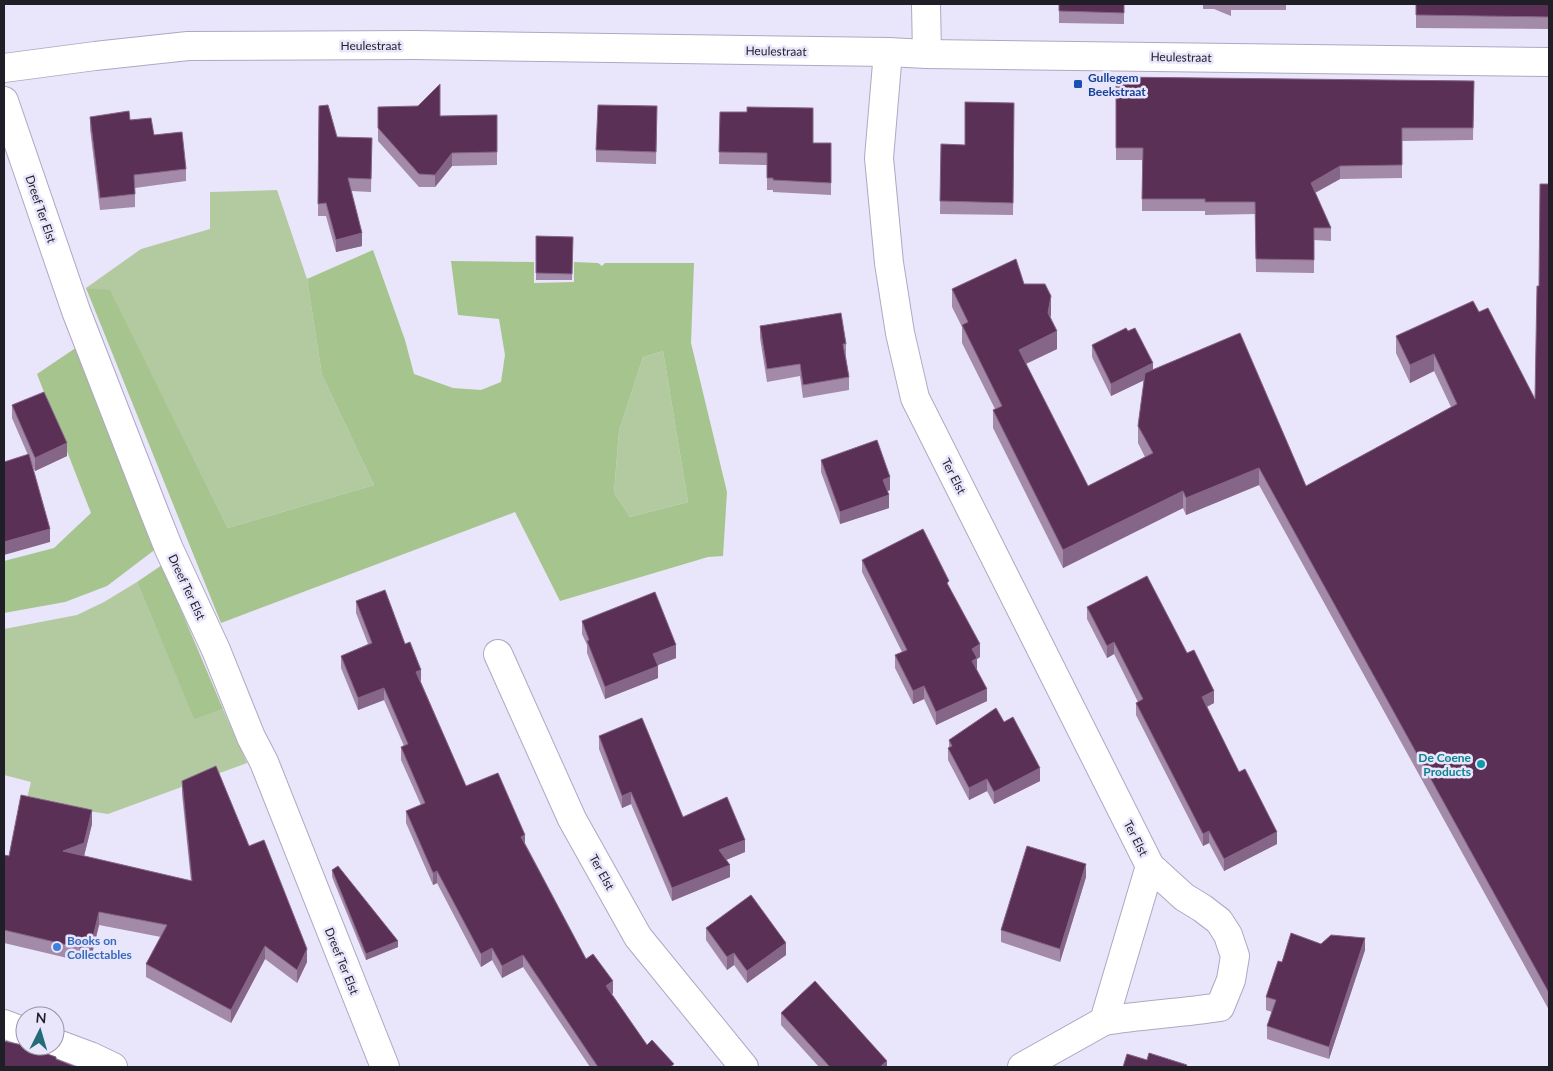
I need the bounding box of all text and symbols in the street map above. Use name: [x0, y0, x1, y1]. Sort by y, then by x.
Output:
street label: Heulestraat: [340, 38, 402, 53]
street label: Heulestraat: [745, 43, 807, 59]
street label: Heulestraat: [1150, 49, 1212, 65]
place label: Gullegem Beekstraat: [1088, 70, 1146, 99]
marker: Gullegem Beekstraat: [1072, 78, 1084, 90]
street label: Dreef Ter Elst: [22, 173, 60, 246]
street label: Ter Elst: [939, 456, 970, 497]
street label: Dreef Ter Elst: [165, 552, 209, 623]
place label: De Coene Products: [1418, 750, 1472, 779]
marker: De Coene Products: [1475, 758, 1487, 770]
street label: Ter Elst: [1121, 818, 1152, 859]
street label: Ter Elst: [586, 852, 618, 893]
street label: Dreef Ter Elst: [322, 925, 362, 997]
place label: Books on Collectables: [67, 933, 132, 962]
marker: Books on Collectables: [51, 941, 63, 953]
north arrow: [15, 1006, 65, 1056]
text: N: [35, 1009, 47, 1026]

